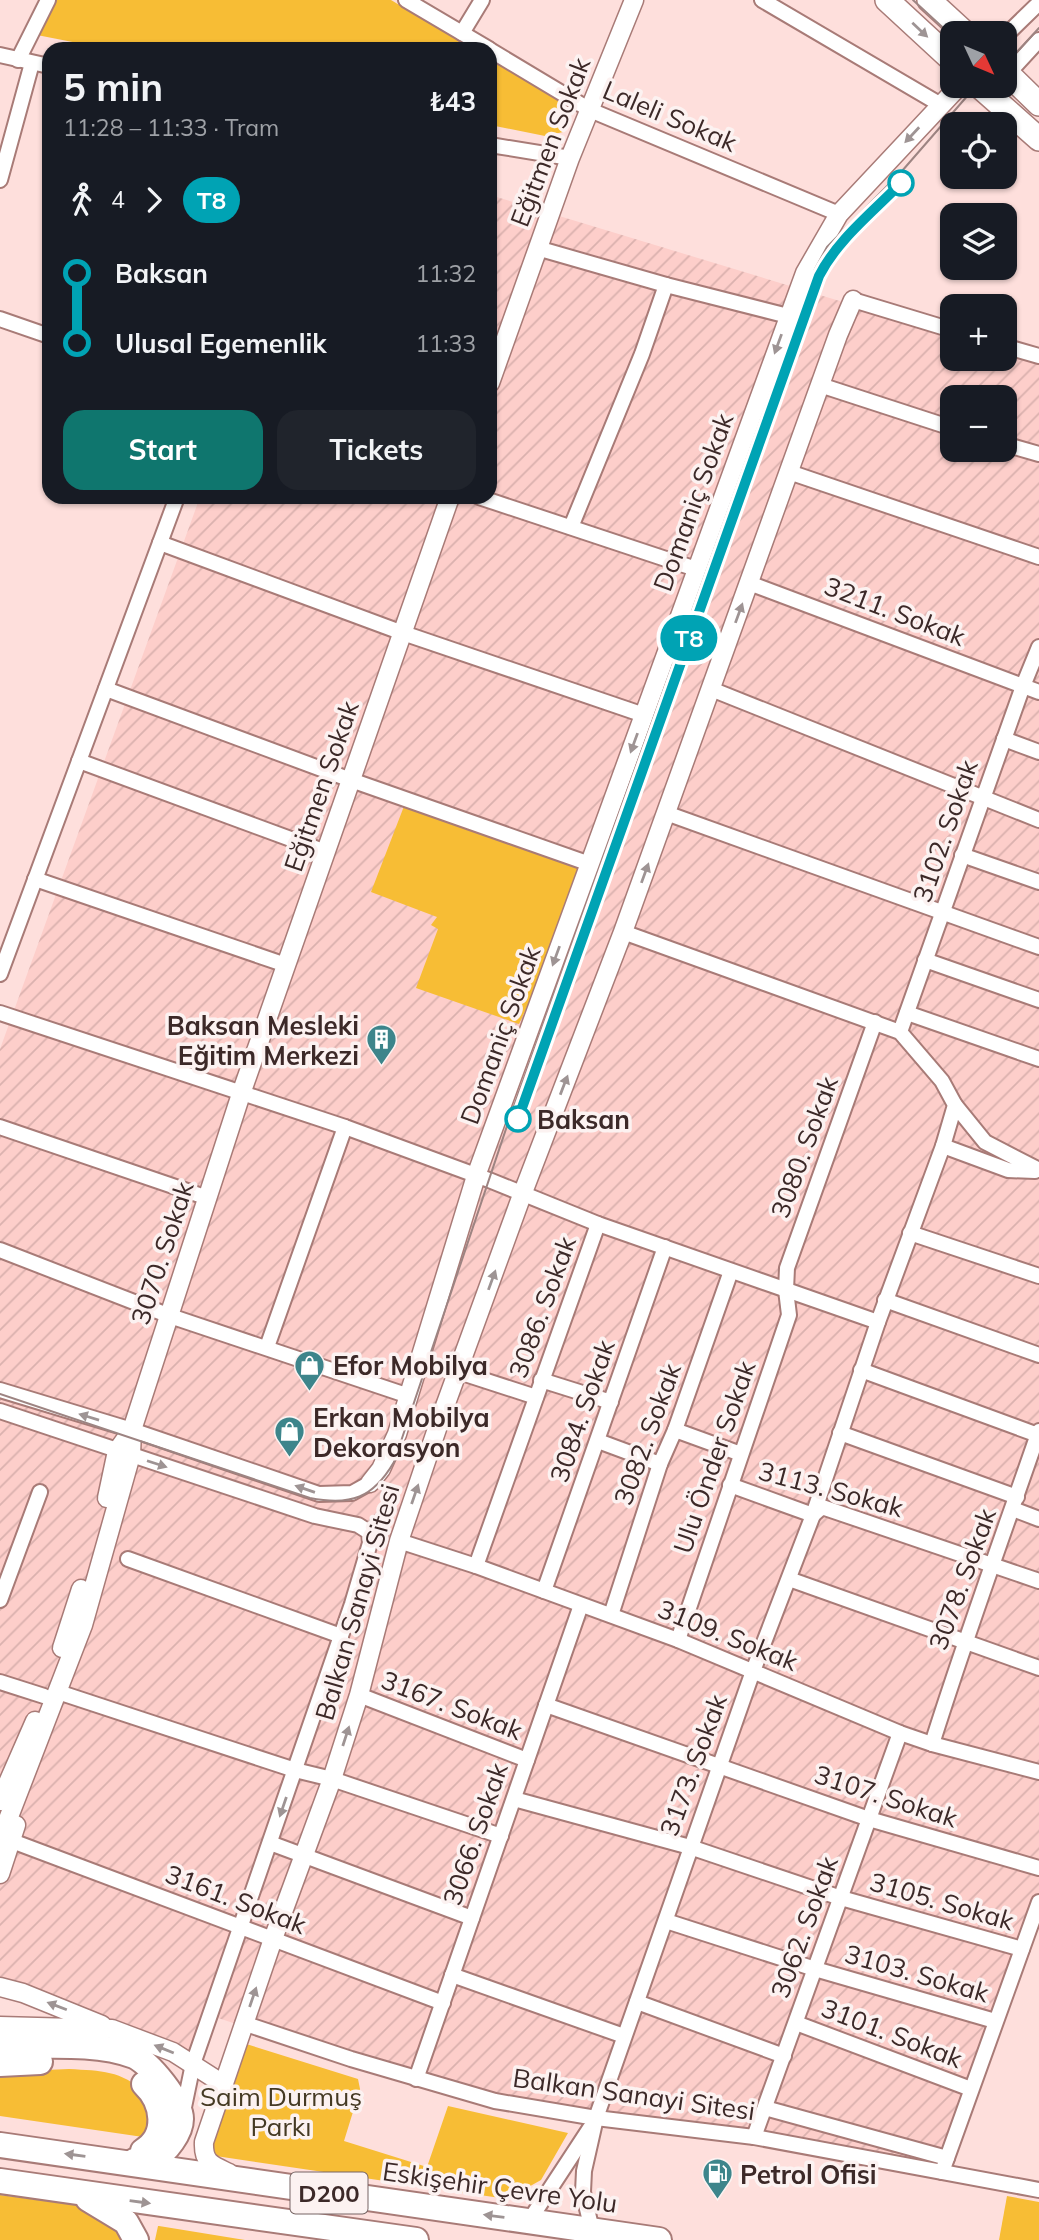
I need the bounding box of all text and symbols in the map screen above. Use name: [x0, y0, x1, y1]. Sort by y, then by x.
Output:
north arrow: [940, 21, 1017, 98]
map controls: [940, 21, 1017, 462]
one-way arrow: [911, 22, 928, 38]
street label: Eğitmen Sokak: [503, 52, 598, 231]
text: 5 min: [63, 63, 163, 111]
street label: Laleli Sokak: [598, 73, 743, 159]
text: ₺43: [429, 85, 476, 118]
button: locate: [940, 112, 1017, 189]
text: 11:28 – 11:33 · Tram: [63, 113, 279, 142]
one-way arrow: [905, 126, 921, 143]
unlabelled marker: [888, 170, 914, 196]
icon: walk: [63, 181, 101, 219]
icon: forward: [135, 181, 173, 219]
text: 4: [111, 185, 125, 214]
text: T8: [197, 185, 226, 215]
button: layers: [940, 203, 1017, 280]
text: Baksan: [115, 257, 208, 290]
text: 11:32: [416, 259, 476, 288]
button: +: [940, 294, 1017, 371]
text: Ulusal Egemenlik: [115, 327, 327, 360]
text: 11:33: [416, 329, 476, 358]
one-way arrow: [772, 334, 783, 355]
button: −: [940, 385, 1017, 462]
street label: Domaniç Sokak: [646, 408, 741, 596]
button: Start: [63, 410, 263, 490]
button: Tickets: [277, 410, 476, 490]
street label: 3211. Sokak: [820, 569, 971, 653]
one-way arrow: [733, 602, 744, 623]
line badge: T8: [658, 615, 720, 661]
text: T8: [674, 623, 704, 653]
street label: Eğitmen Sokak: [276, 696, 366, 876]
one-way arrow: [629, 732, 640, 753]
street label: 3102. Sokak: [905, 755, 985, 907]
one-way arrow: [640, 862, 651, 883]
street label: Domaniç Sokak: [453, 941, 548, 1129]
one-way arrow: [550, 946, 561, 967]
place label: Baksan Mesleki Eğitim Merkezi: [167, 1009, 359, 1072]
building icon: Baksan Mesleki Eğitim Merkezi: [365, 1023, 399, 1067]
street label: 3080. Sokak: [763, 1071, 845, 1222]
one-way arrow: [559, 1075, 570, 1096]
place label: Baksan: [537, 1103, 630, 1136]
marker: Baksan: [505, 1106, 531, 1132]
street label: 3070. Sokak: [123, 1177, 201, 1329]
street label: 3086. Sokak: [501, 1231, 583, 1382]
one-way arrow: [486, 1270, 497, 1291]
street label: 3084. Sokak: [542, 1335, 622, 1487]
shop icon: Efor Mobilya: [293, 1348, 327, 1392]
place label: Efor Mobilya: [333, 1349, 488, 1382]
street label: Ulu Önder Sokak: [666, 1356, 763, 1558]
street label: 3082. Sokak: [606, 1358, 688, 1509]
place label: Erkan Mobilya Dekorasyon: [313, 1401, 490, 1464]
one-way arrow: [78, 1411, 99, 1422]
shop icon: Erkan Mobilya Dekorasyon: [273, 1415, 307, 1459]
street label: 3113. Sokak: [755, 1454, 908, 1524]
one-way arrow: [147, 1459, 168, 1470]
street label: Balkan Sanayi Sitesi: [307, 1480, 407, 1724]
one-way arrow: [294, 1483, 315, 1494]
one-way arrow: [410, 1484, 421, 1505]
street label: 3078. Sokak: [921, 1503, 1003, 1654]
street label: 3109. Sokak: [653, 1592, 804, 1678]
street label: 3167. Sokak: [377, 1663, 528, 1747]
street label: 3173. Sokak: [652, 1689, 734, 1840]
one-way arrow: [341, 1726, 351, 1747]
street label: 3107. Sokak: [810, 1757, 962, 1835]
street label: 3066. Sokak: [435, 1758, 515, 1910]
one-way arrow: [277, 1796, 288, 1817]
street label: 3062. Sokak: [763, 1851, 845, 2002]
street label: 3161. Sokak: [161, 1857, 312, 1941]
street label: 3105. Sokak: [866, 1865, 1018, 1937]
street label: 3103. Sokak: [841, 1937, 993, 2009]
one-way arrow: [248, 1986, 259, 2007]
street label: 3101. Sokak: [817, 1991, 968, 2075]
one-way arrow: [46, 2001, 67, 2012]
one-way arrow: [154, 2044, 175, 2055]
street label: Balkan Sanayi Sitesi: [511, 2061, 757, 2127]
park label: Saim Durmuş Parkı: [200, 2080, 362, 2143]
one-way arrow: [64, 2150, 86, 2161]
street label: Eskişehir Çevre Yolu: [380, 2154, 620, 2220]
fuel station icon: Petrol Ofisi: [700, 2157, 734, 2201]
place label: Petrol Ofisi: [740, 2158, 877, 2191]
road number: D200: [290, 2172, 368, 2214]
one-way arrow: [129, 2196, 151, 2207]
one-way arrow: [483, 2211, 505, 2222]

